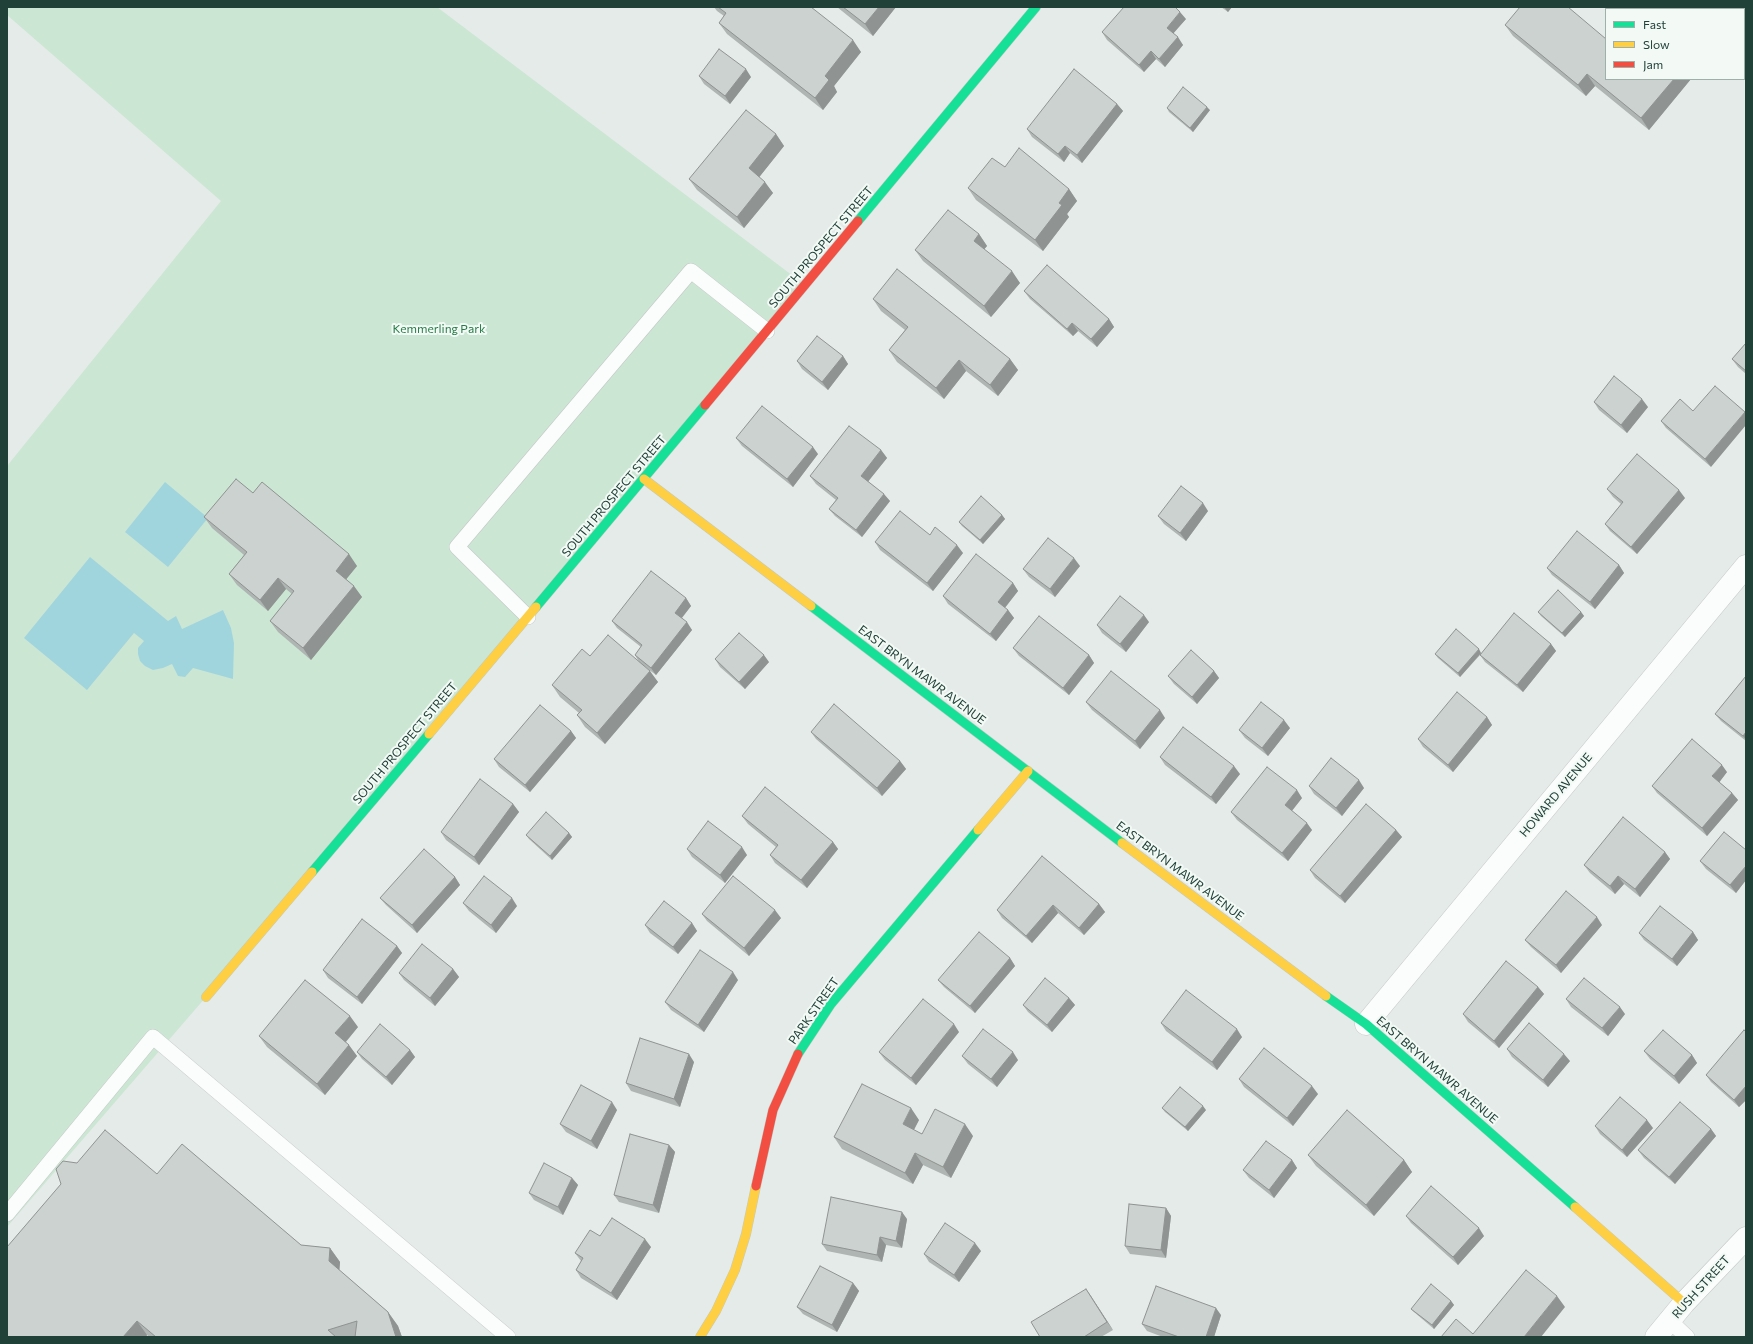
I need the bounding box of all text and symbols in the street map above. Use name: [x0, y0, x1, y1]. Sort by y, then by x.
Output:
legend: [1605, 8, 1745, 80]
text: Fast: [1643, 17, 1666, 31]
text: Slow: [1643, 37, 1670, 51]
text: Jam: [1643, 57, 1663, 71]
street label: SOUTH PROSPECT STREET: [766, 183, 876, 311]
park label: Kemmerling Park: [393, 322, 485, 336]
street label: SOUTH PROSPECT STREET: [559, 432, 669, 560]
street label: EAST BRYN MAWR AVENUE: [855, 622, 989, 728]
street label: SOUTH PROSPECT STREET: [350, 679, 460, 807]
street label: HOWARD AVENUE: [1517, 750, 1595, 840]
street label: EAST BRYN MAWR AVENUE: [1113, 818, 1247, 924]
street label: PARK STREET: [786, 975, 842, 1047]
street label: EAST BRYN MAWR AVENUE: [1373, 1013, 1501, 1127]
street label: RUSH STREET: [1669, 1253, 1733, 1321]

